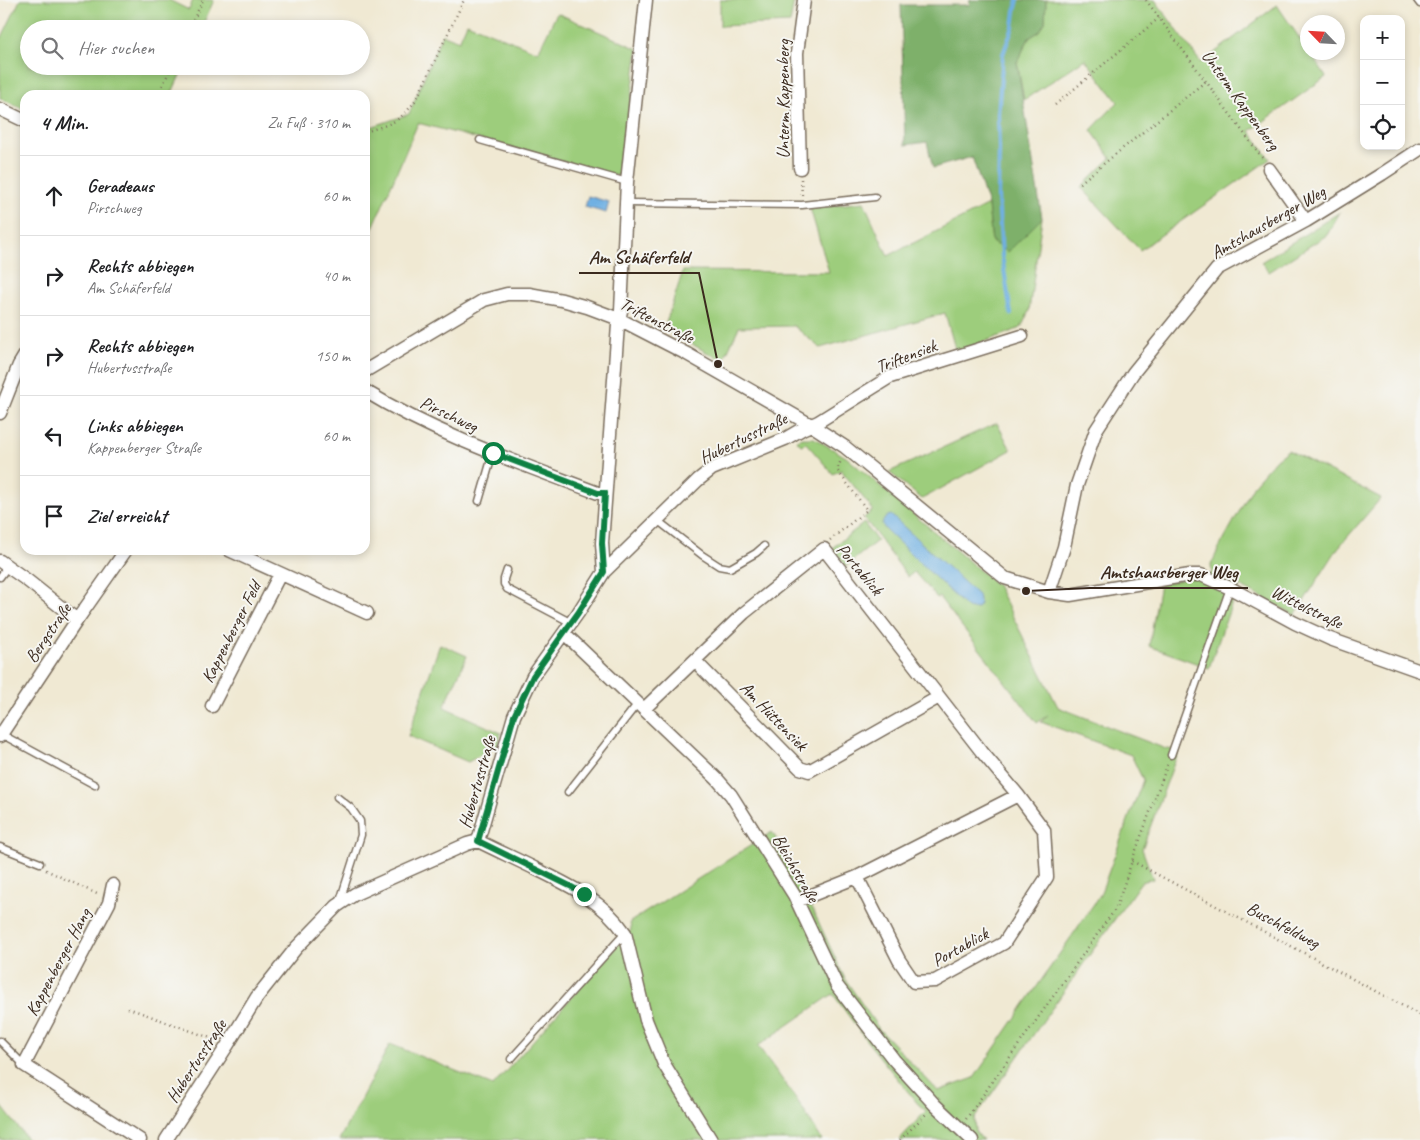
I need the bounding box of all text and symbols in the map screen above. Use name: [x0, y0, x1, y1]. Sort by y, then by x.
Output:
north arrow: [1300, 15, 1345, 60]
map controls: [1360, 15, 1405, 150]
button: +: [1360, 15, 1405, 60]
search box: [20, 20, 370, 75]
icon: search: [38, 34, 66, 62]
text: Hier suchen: [78, 36, 154, 60]
street label: Unterm Kappenberg: [772, 38, 794, 159]
street label: Unterm Kappenberg: [1197, 45, 1286, 156]
button: −: [1360, 60, 1405, 105]
button: locate: [1360, 105, 1405, 150]
text: 4 Min.: [40, 110, 88, 136]
text: Zu Fuß · 310 m: [267, 113, 350, 133]
text: Geradeaus: [87, 174, 154, 198]
street label: Amtshausberger Weg: [1207, 180, 1331, 264]
icon: ahead: [40, 182, 68, 210]
text: 60 m: [323, 186, 350, 206]
text: Pirschweg: [87, 198, 141, 218]
callout: Am Schäferfeld: [579, 239, 699, 273]
text: Am Schäferfeld: [589, 245, 693, 269]
text: Rechts abbiegen: [87, 254, 193, 278]
icon: right: [40, 262, 68, 290]
text: 40 m: [323, 266, 350, 286]
text: Am Schäferfeld: [87, 278, 170, 298]
street label: Triftenstraße: [616, 292, 699, 349]
text: Rechts abbiegen: [87, 334, 193, 358]
street label: Triftensiek: [873, 334, 941, 378]
icon: right: [40, 342, 68, 370]
text: 150 m: [316, 346, 350, 366]
text: Hubertusstraße: [87, 358, 171, 378]
street label: Pirschweg: [417, 391, 483, 438]
street label: Hubertusstraße: [696, 407, 791, 469]
text: Links abbiegen: [87, 414, 183, 438]
icon: left: [40, 422, 68, 450]
text: 60 m: [323, 426, 350, 446]
text: Kappenberger Straße: [87, 438, 201, 458]
route start: [482, 442, 505, 465]
icon: arrive: [40, 502, 68, 530]
text: Ziel erreicht: [87, 504, 167, 528]
street label: Portablick: [832, 539, 889, 601]
callout: Amtshausberger Weg: [1090, 554, 1248, 588]
text: Amtshausberger Weg: [1100, 560, 1240, 584]
street label: Kappenberger Feld: [196, 575, 267, 686]
street label: Wittelstraße: [1268, 580, 1347, 634]
street label: Bergstraße: [20, 598, 76, 667]
street label: Am Hüttensiek: [736, 677, 813, 756]
street label: Hubertusstraße: [453, 732, 501, 831]
street label: Bleichstraße: [768, 830, 825, 907]
route end: [573, 883, 596, 906]
street label: Buschfeldweg: [1243, 897, 1325, 954]
street label: Kappenberger Hang: [20, 903, 96, 1020]
street label: Portablick: [928, 922, 993, 971]
street label: Hubertusstraße: [161, 1014, 232, 1107]

